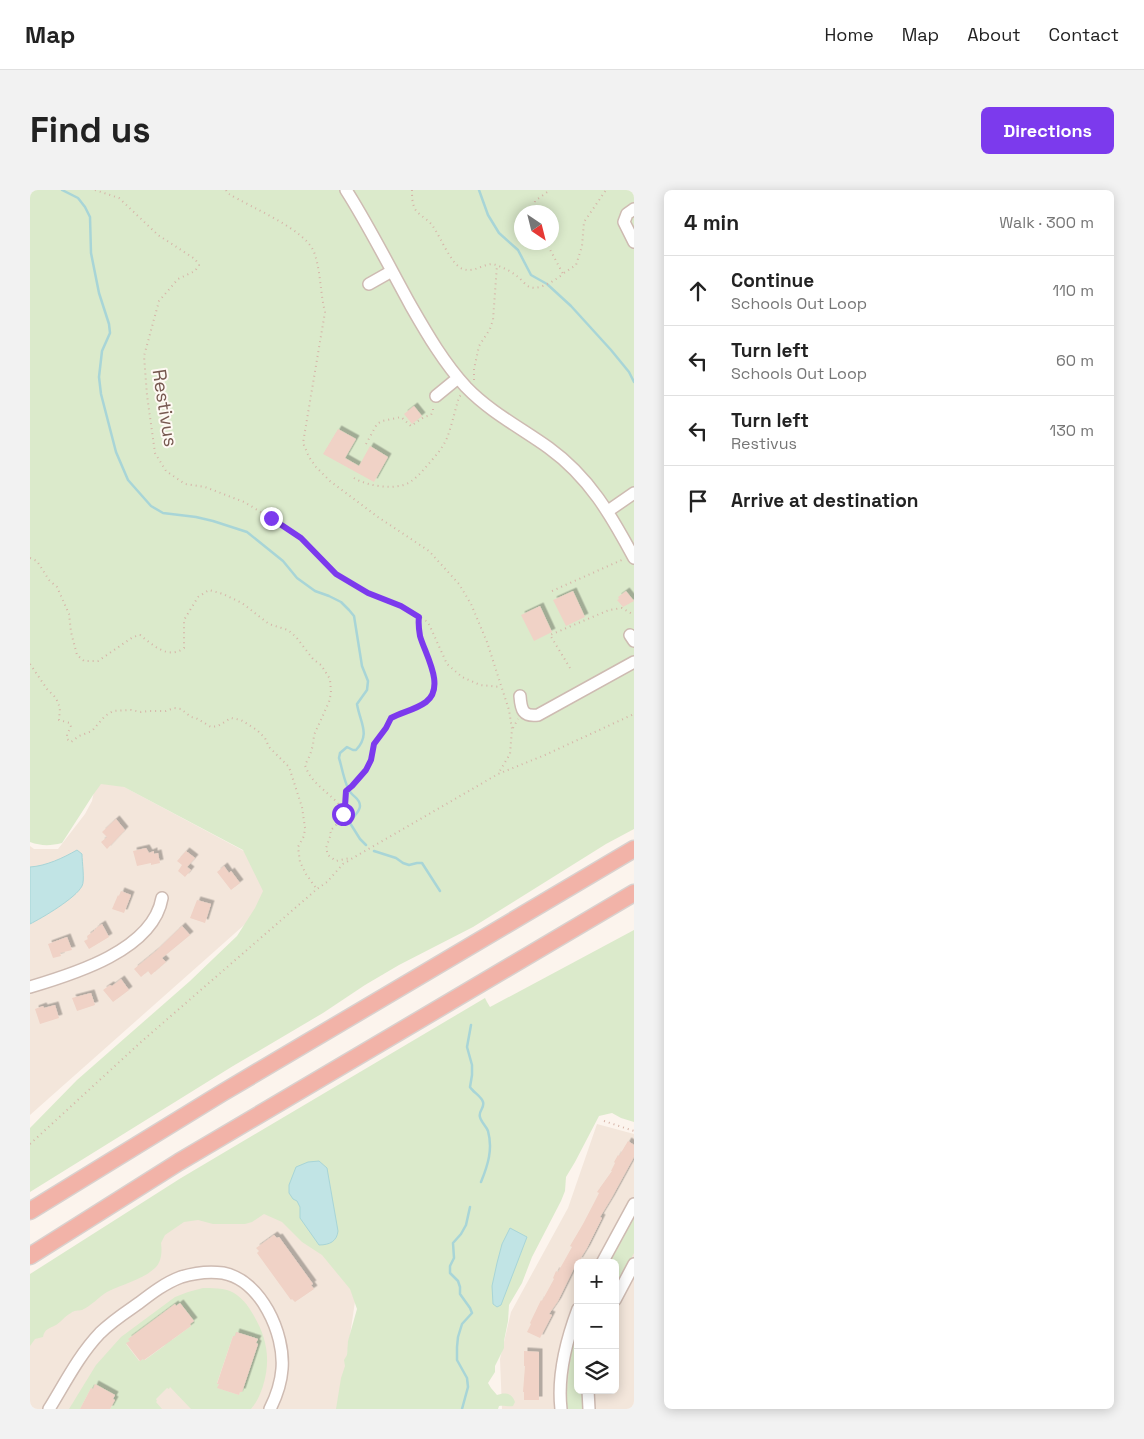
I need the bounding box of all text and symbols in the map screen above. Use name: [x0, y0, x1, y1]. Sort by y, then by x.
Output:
text: Map: [25, 19, 75, 50]
text: Home: [825, 23, 874, 46]
text: Map: [902, 23, 939, 46]
text: About: [967, 23, 1021, 46]
text: Contact: [1049, 23, 1119, 46]
button: Directions: [981, 107, 1114, 154]
text: Find us: [30, 108, 151, 152]
north arrow: [514, 205, 559, 250]
text: 4 min: [684, 209, 739, 236]
text: Walk · 300 m: [999, 212, 1094, 233]
text: Continue: [731, 268, 814, 293]
icon: ahead: [684, 277, 712, 305]
text: 110 m: [1052, 280, 1094, 301]
text: Schools Out Loop: [731, 293, 867, 314]
text: Turn left: [731, 338, 809, 363]
icon: left: [684, 347, 712, 375]
text: 60 m: [1056, 350, 1094, 371]
text: Schools Out Loop: [731, 363, 867, 384]
street label: Restivus: [147, 367, 183, 449]
text: Turn left: [731, 408, 809, 433]
icon: left: [684, 417, 712, 445]
text: 130 m: [1050, 420, 1094, 441]
text: Restivus: [731, 433, 797, 454]
icon: arrive: [684, 487, 712, 515]
text: Arrive at destination: [731, 488, 919, 513]
route end: [260, 507, 283, 530]
route start: [332, 803, 355, 826]
map controls: [574, 1259, 619, 1394]
button: +: [574, 1259, 619, 1304]
button: −: [574, 1304, 619, 1349]
button: layers: [574, 1349, 619, 1394]

